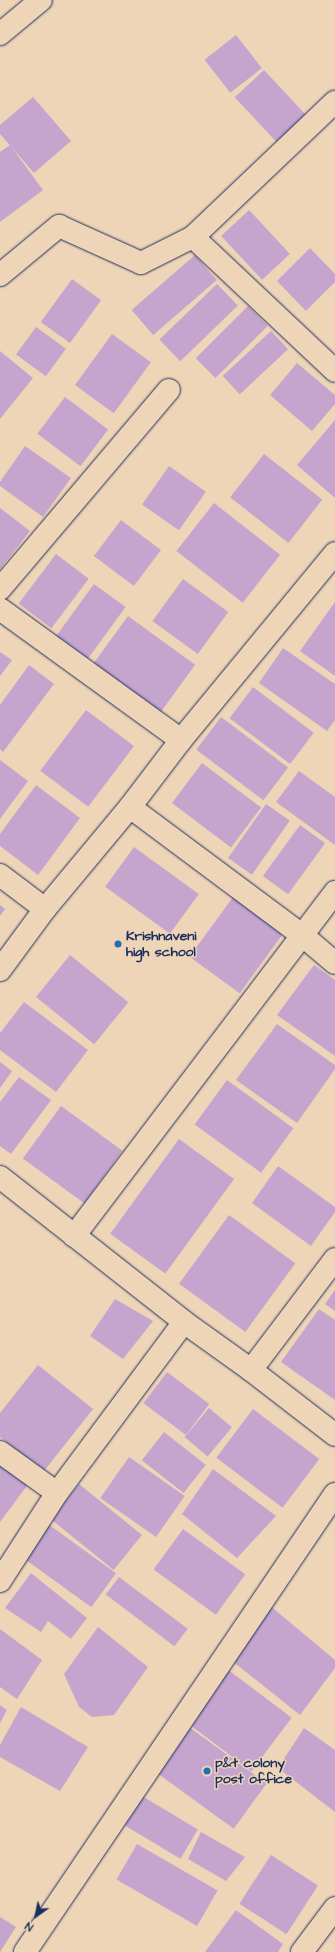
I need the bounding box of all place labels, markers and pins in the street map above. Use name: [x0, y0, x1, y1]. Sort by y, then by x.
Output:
place label: Krishnaveni high school: [126, 928, 196, 960]
marker: Krishnaveni high school: [113, 939, 123, 949]
place label: p&t colony post office: [215, 1755, 292, 1788]
marker: p&t colony post office: [202, 1766, 212, 1776]

